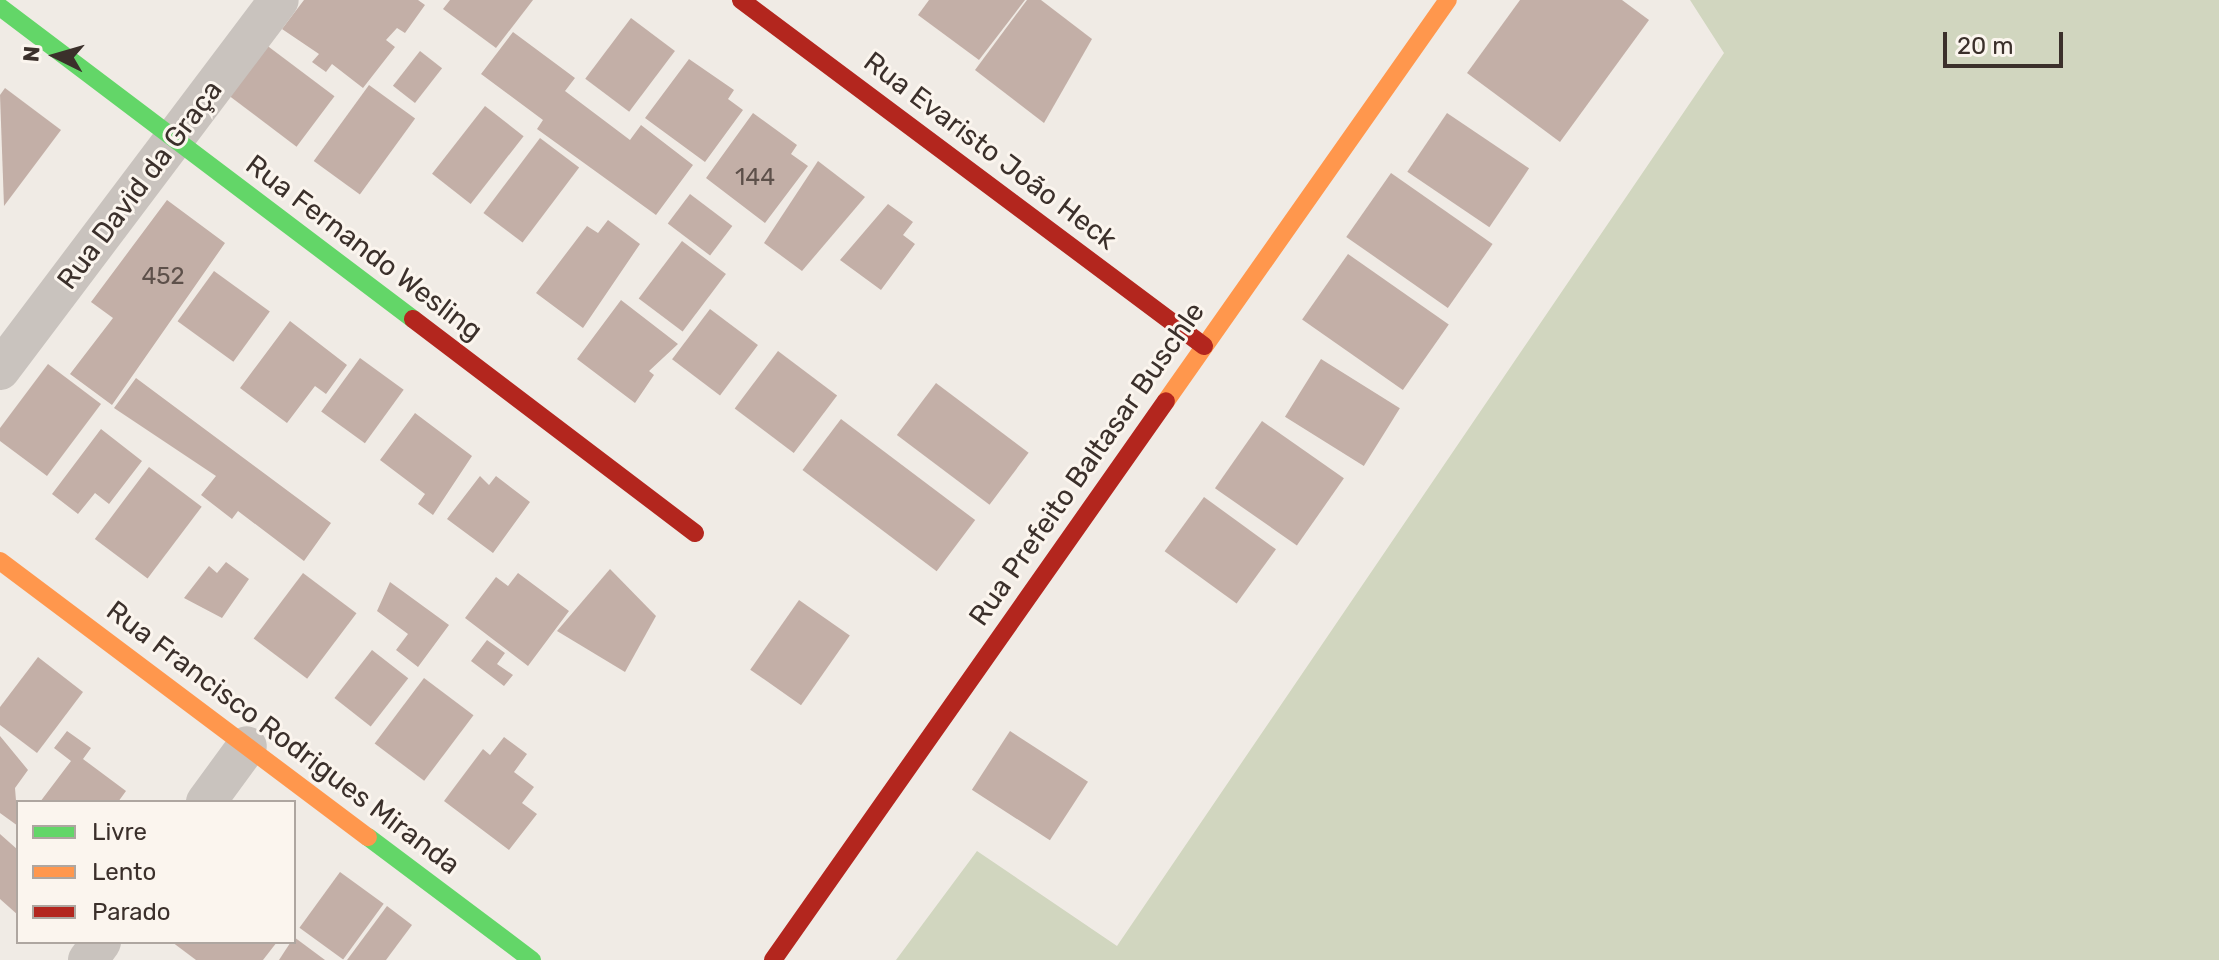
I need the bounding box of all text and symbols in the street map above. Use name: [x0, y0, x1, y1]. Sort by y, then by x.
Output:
north arrow: [16, 16, 96, 96]
scale bar: [1947, 16, 2067, 66]
text: 20 m: [1957, 32, 2014, 60]
text: N: [17, 45, 46, 63]
street label: Rua Evaristo João Heck: [857, 45, 1123, 257]
street label: Rua David da Graça: [51, 74, 229, 296]
street label: Rua Fernando Wesling: [239, 148, 489, 348]
house number: 144: [735, 164, 775, 192]
house number: 452: [141, 263, 185, 291]
street label: Rua Prefeito Baltasar Buschle: [962, 296, 1212, 632]
street label: Rua Francisco Rodrigues Miranda: [100, 594, 466, 882]
legend: [16, 800, 296, 944]
text: Livre: [92, 818, 147, 846]
text: Lento: [92, 858, 156, 886]
text: Parado: [92, 898, 171, 926]

